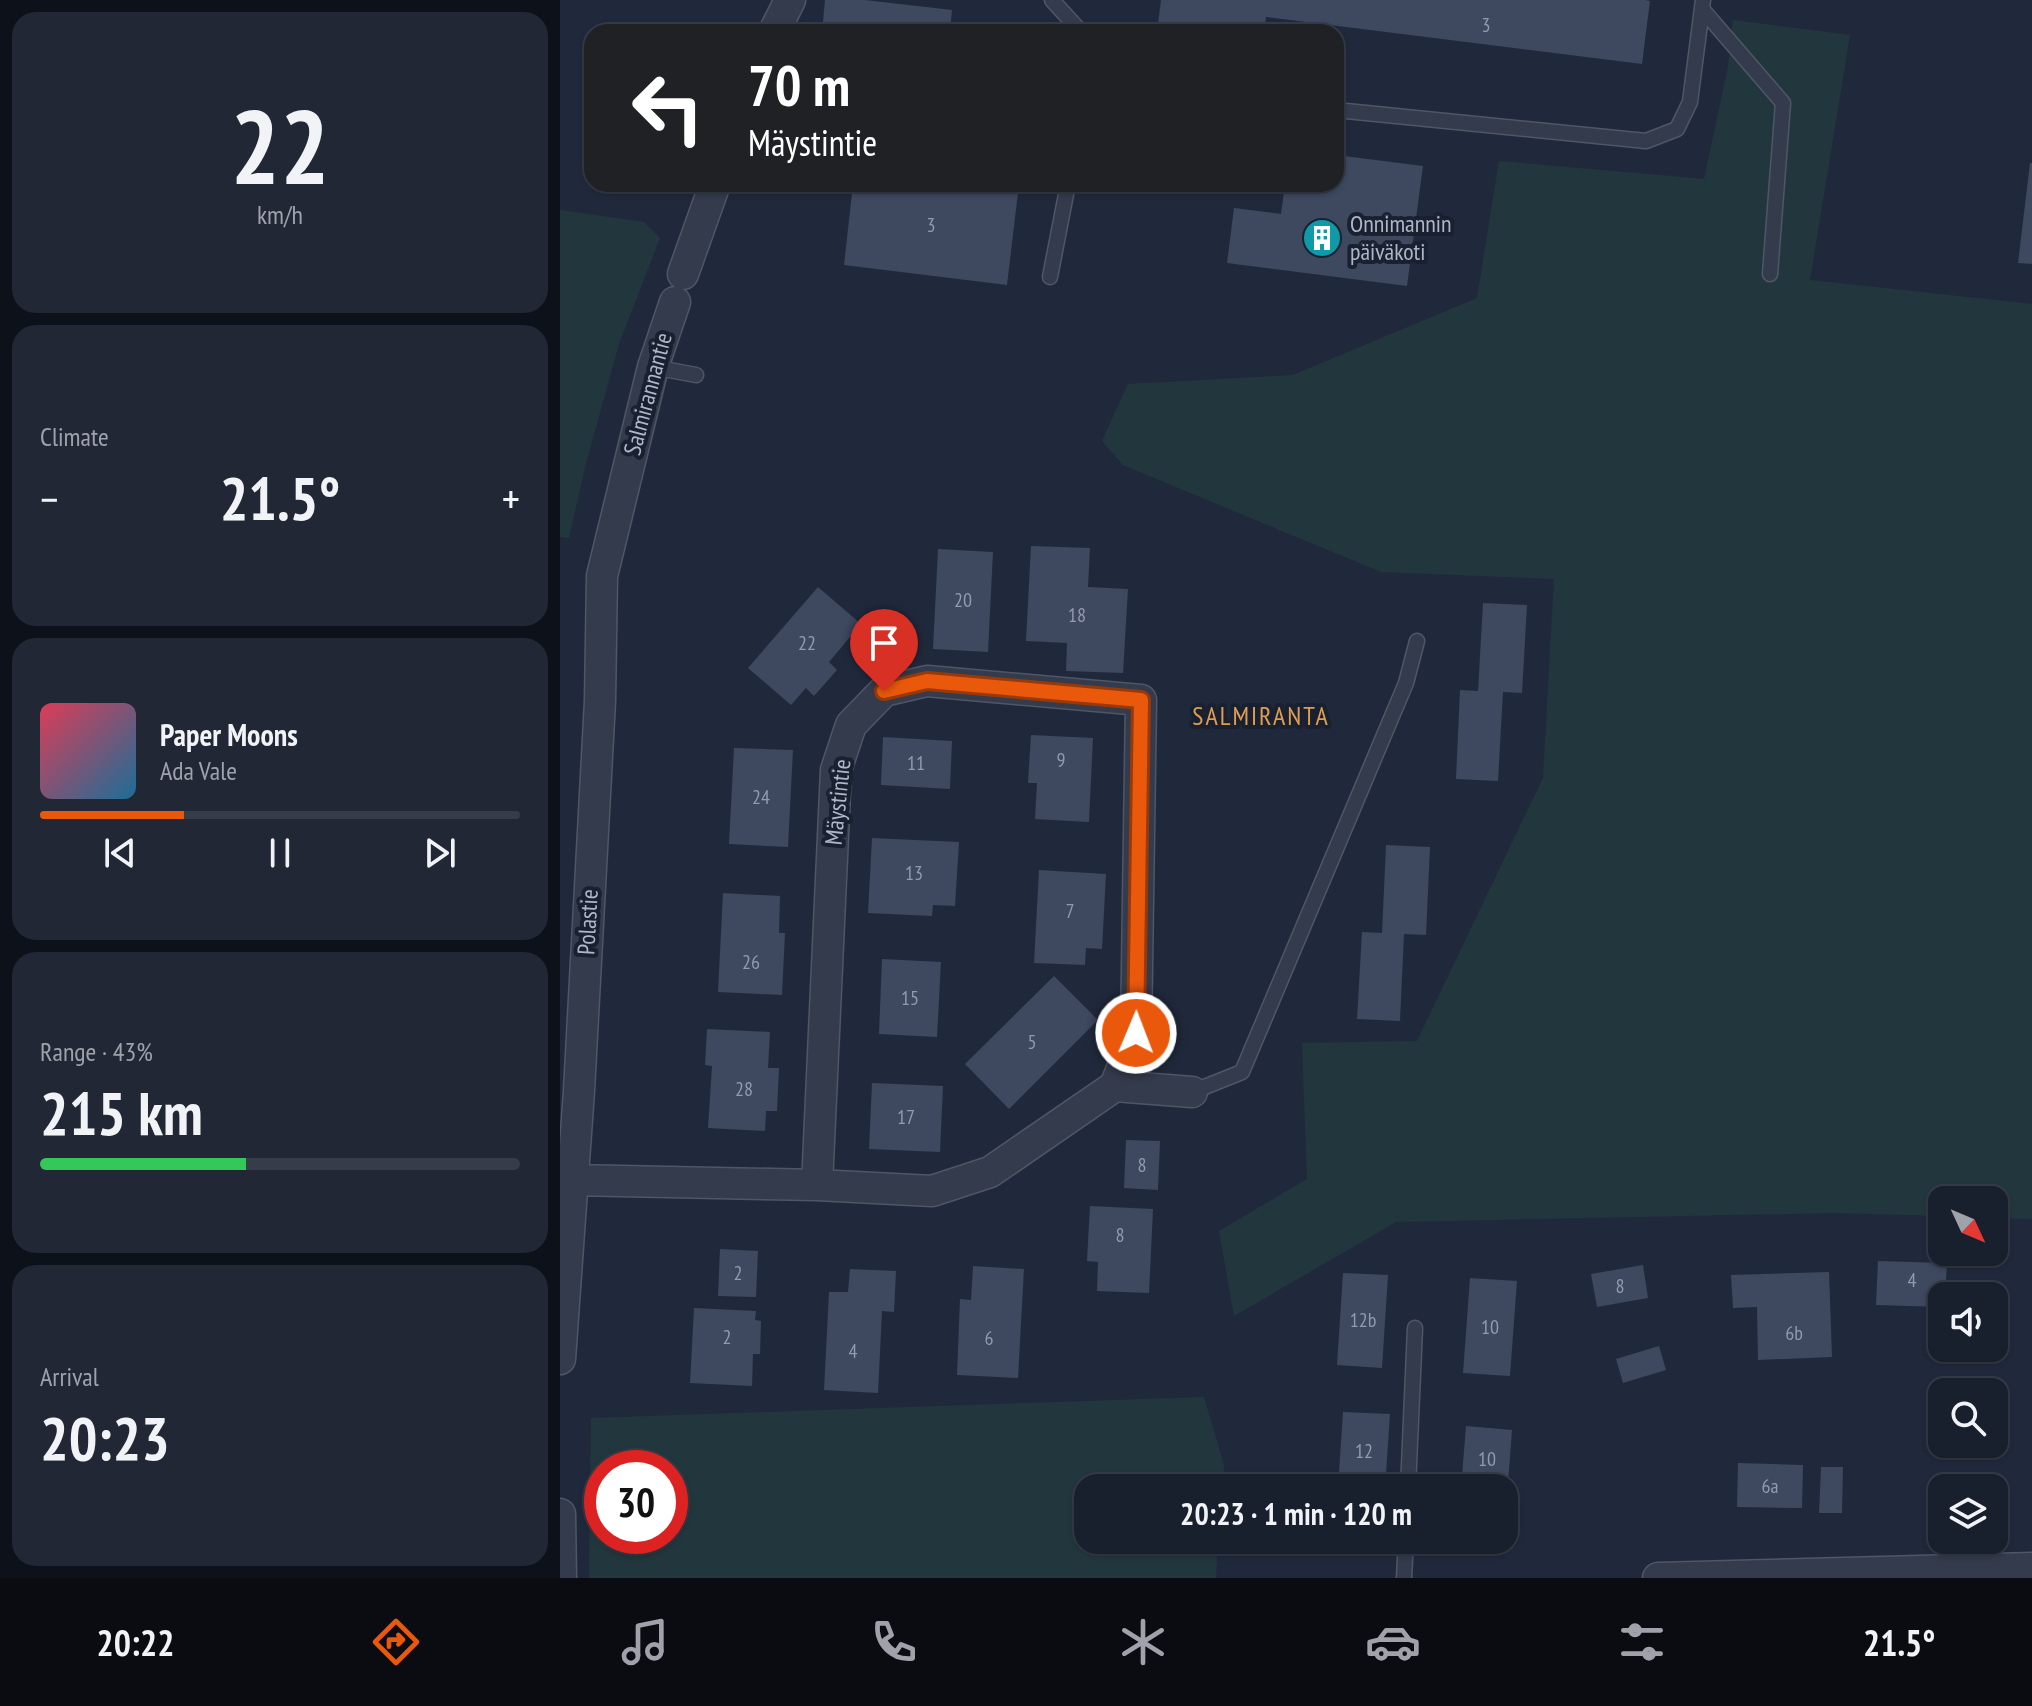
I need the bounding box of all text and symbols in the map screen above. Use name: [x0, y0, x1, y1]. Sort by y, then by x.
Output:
house number: 3: [1482, 12, 1491, 38]
text: 70 m: [748, 49, 850, 121]
icon: left: [616, 56, 720, 160]
text: 22: [230, 78, 330, 213]
text: Mäystintie: [748, 119, 877, 166]
text: km/h: [257, 198, 303, 231]
place label: Onnimannin päiväkoti: [1350, 208, 1452, 267]
house number: 3: [927, 212, 936, 238]
building icon: Onnimannin päiväkoti: [1301, 217, 1343, 259]
street label: Salmirannantie: [616, 329, 679, 458]
text: Climate: [40, 420, 109, 453]
text: 21.5°: [220, 459, 340, 537]
text: −: [40, 470, 58, 527]
text: +: [502, 470, 520, 527]
house number: 20: [954, 587, 972, 613]
house number: 18: [1068, 602, 1086, 628]
pin: [850, 609, 918, 691]
icon: arrive: [862, 621, 906, 665]
house number: 22: [798, 630, 816, 656]
district label: SALMIRANTA: [1192, 699, 1330, 732]
text: Paper Moons: [160, 715, 298, 754]
house number: 9: [1057, 747, 1066, 773]
house number: 11: [907, 750, 925, 776]
text: Ada Vale: [160, 754, 237, 787]
street label: Mäystintie: [818, 758, 857, 846]
house number: 24: [752, 784, 770, 810]
icon: previous: [98, 831, 142, 875]
icon: pause: [258, 831, 302, 875]
icon: next: [418, 831, 462, 875]
house number: 13: [905, 860, 923, 886]
street label: Polastie: [570, 888, 605, 956]
house number: 7: [1066, 898, 1075, 924]
house number: 26: [742, 949, 760, 975]
house number: 15: [901, 985, 919, 1011]
position arrow: [1094, 991, 1178, 1075]
house number: 5: [1028, 1029, 1037, 1055]
text: Range · 43%: [40, 1035, 153, 1068]
text: 215 km: [40, 1074, 203, 1152]
house number: 28: [735, 1076, 753, 1102]
house number: 17: [897, 1104, 915, 1130]
house number: 8: [1138, 1152, 1147, 1178]
north arrow: [1928, 1186, 2008, 1266]
map controls: [1928, 1186, 2008, 1554]
house number: 8: [1116, 1222, 1125, 1248]
house number: 2: [734, 1260, 743, 1286]
house number: 4: [1908, 1267, 1917, 1293]
house number: 8: [1616, 1273, 1625, 1299]
button: sound: [1928, 1282, 2008, 1362]
house number: 12b: [1350, 1307, 1376, 1333]
house number: 10: [1481, 1314, 1499, 1340]
house number: 6b: [1785, 1320, 1803, 1346]
house number: 2: [723, 1324, 732, 1350]
house number: 6: [985, 1325, 994, 1351]
house number: 4: [849, 1338, 858, 1364]
text: Arrival: [40, 1360, 99, 1393]
button: search: [1928, 1378, 2008, 1458]
text: 20:23: [40, 1399, 170, 1477]
house number: 12: [1355, 1438, 1373, 1464]
house number: 10: [1478, 1446, 1496, 1472]
speed limit sign: 30: [584, 1450, 688, 1554]
house number: 6a: [1762, 1473, 1779, 1499]
button: layers: [1928, 1474, 2008, 1554]
text: 20:23 · 1 min · 120 m: [1180, 1494, 1412, 1533]
icon: directions: [368, 1614, 424, 1670]
icon: music: [617, 1614, 673, 1670]
icon: phone: [866, 1614, 922, 1670]
icon: climate: [1115, 1614, 1171, 1670]
icon: car: [1365, 1614, 1421, 1670]
icon: filters: [1614, 1614, 1670, 1670]
text: 20:22: [97, 1619, 174, 1666]
text: 21.5°: [1863, 1619, 1935, 1666]

